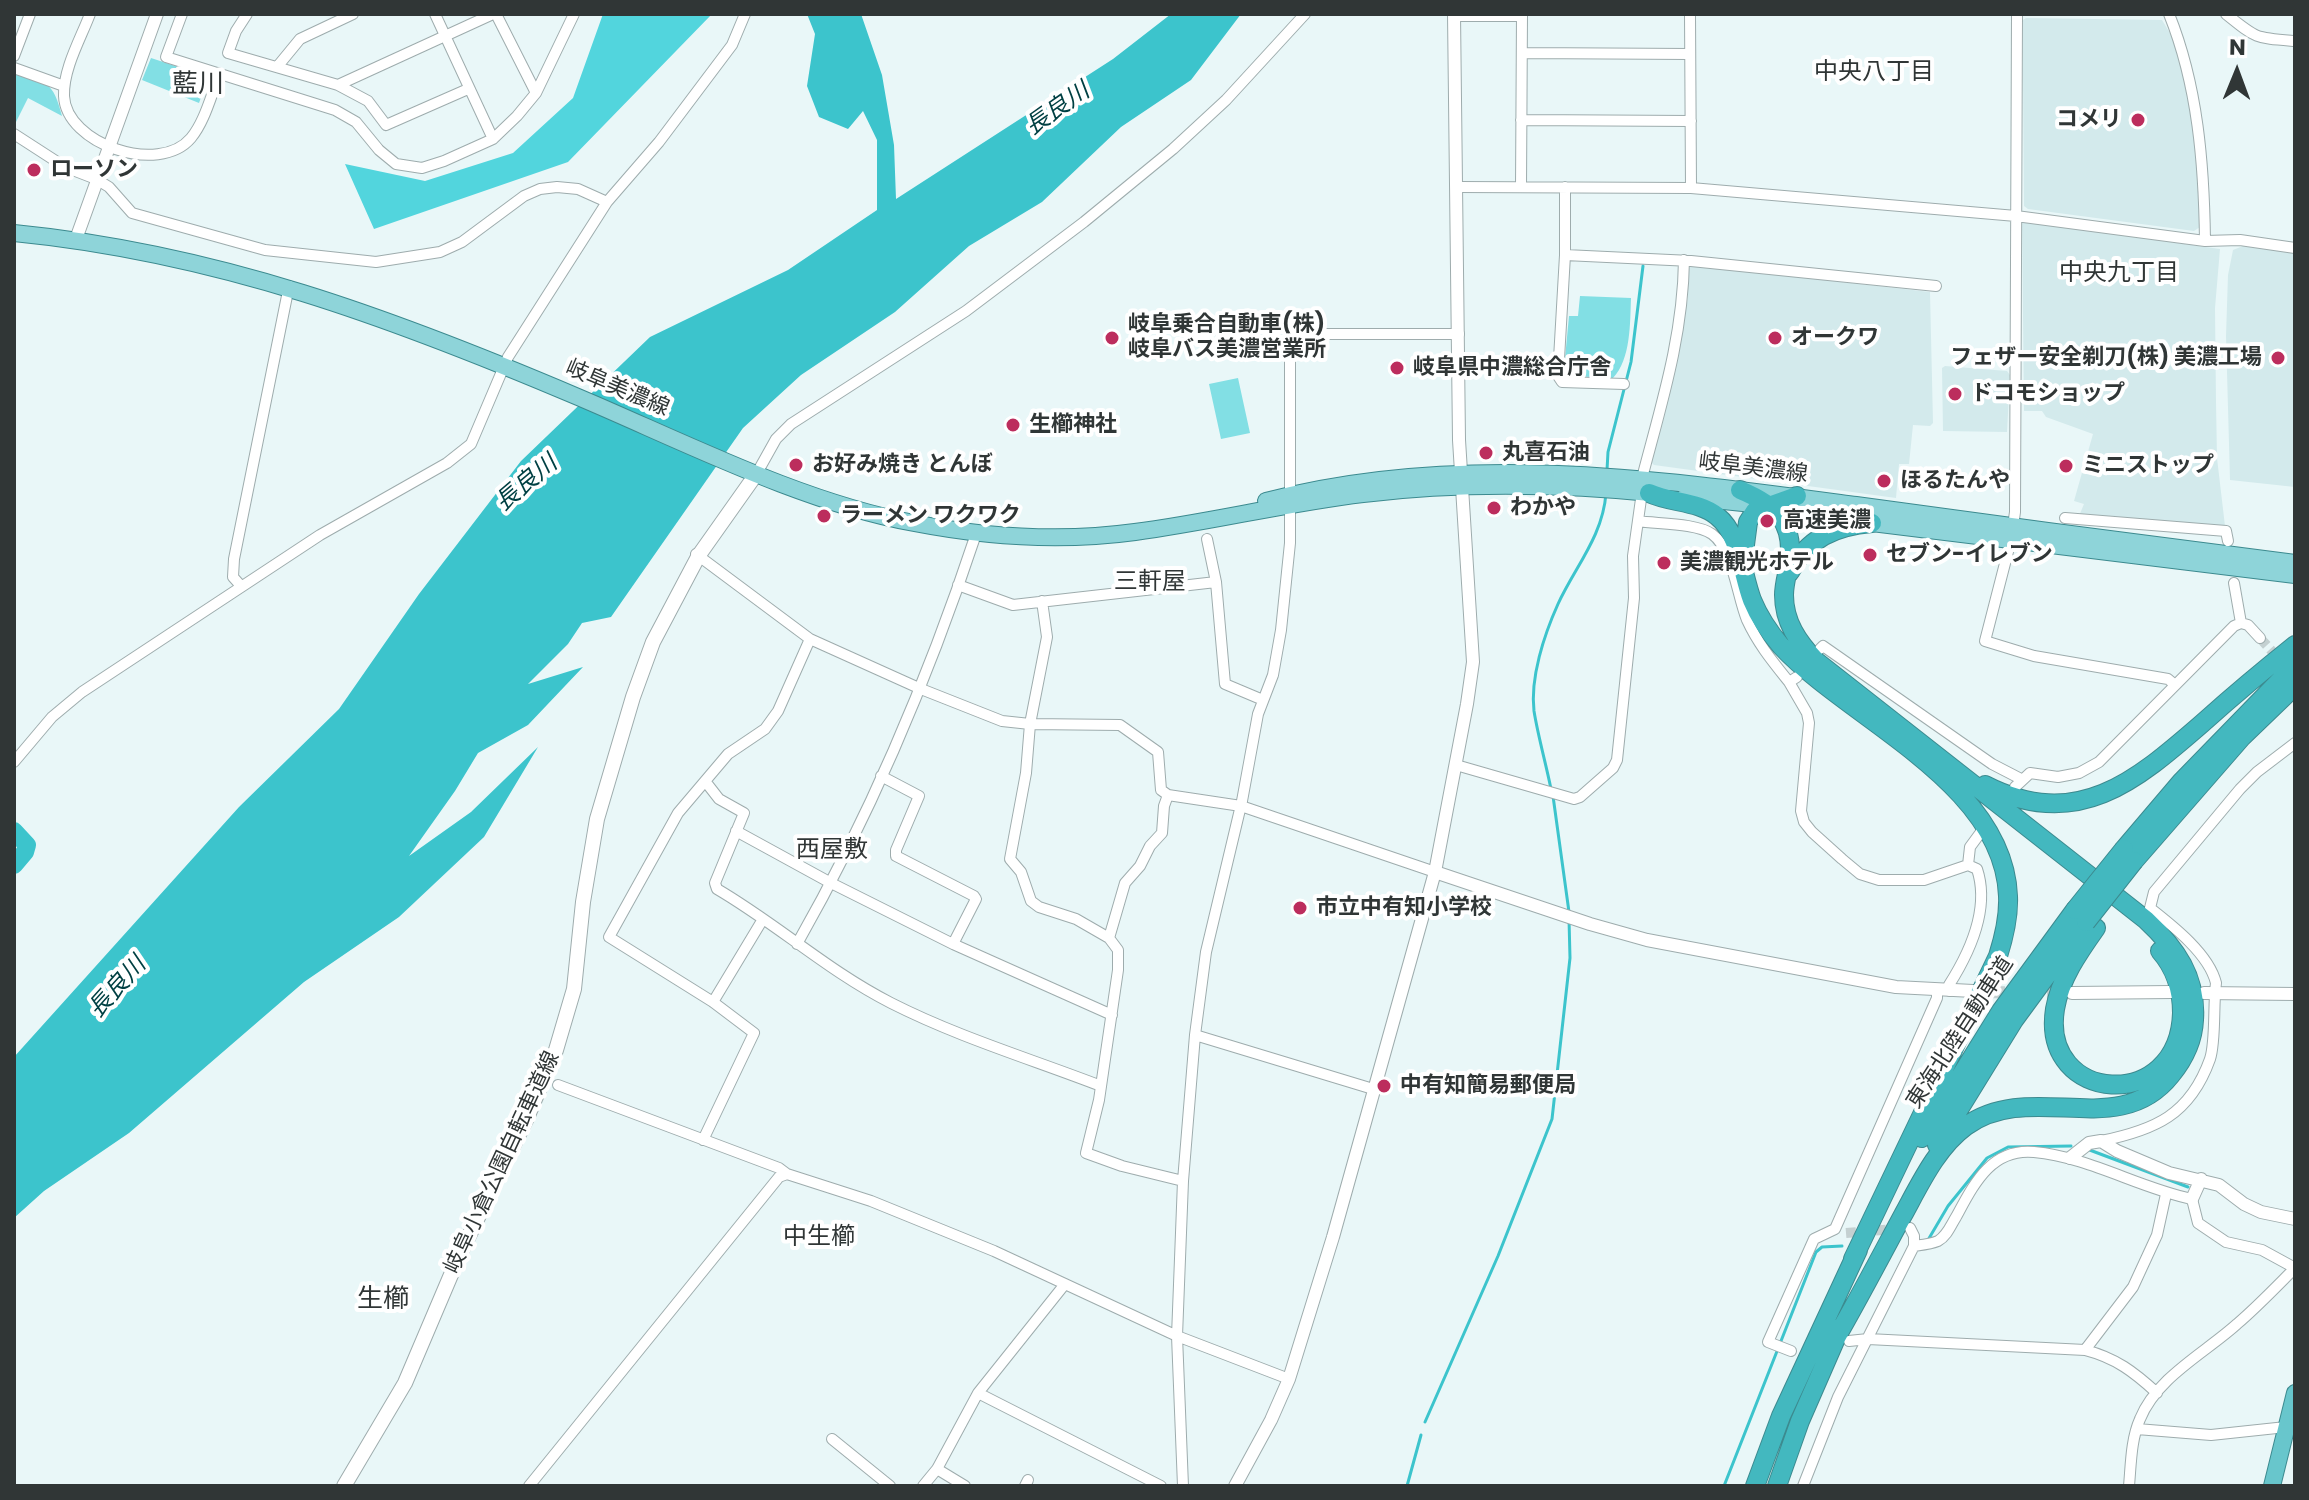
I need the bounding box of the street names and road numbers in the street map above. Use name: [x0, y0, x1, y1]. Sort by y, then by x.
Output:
street label: 岐阜美濃線: [561, 355, 673, 423]
street label: 岐阜美濃線: [1697, 449, 1809, 489]
street label: 東海北陸自動車道: [1902, 952, 2020, 1114]
street label: 岐阜小倉公園自転車道線: [440, 1048, 566, 1278]

